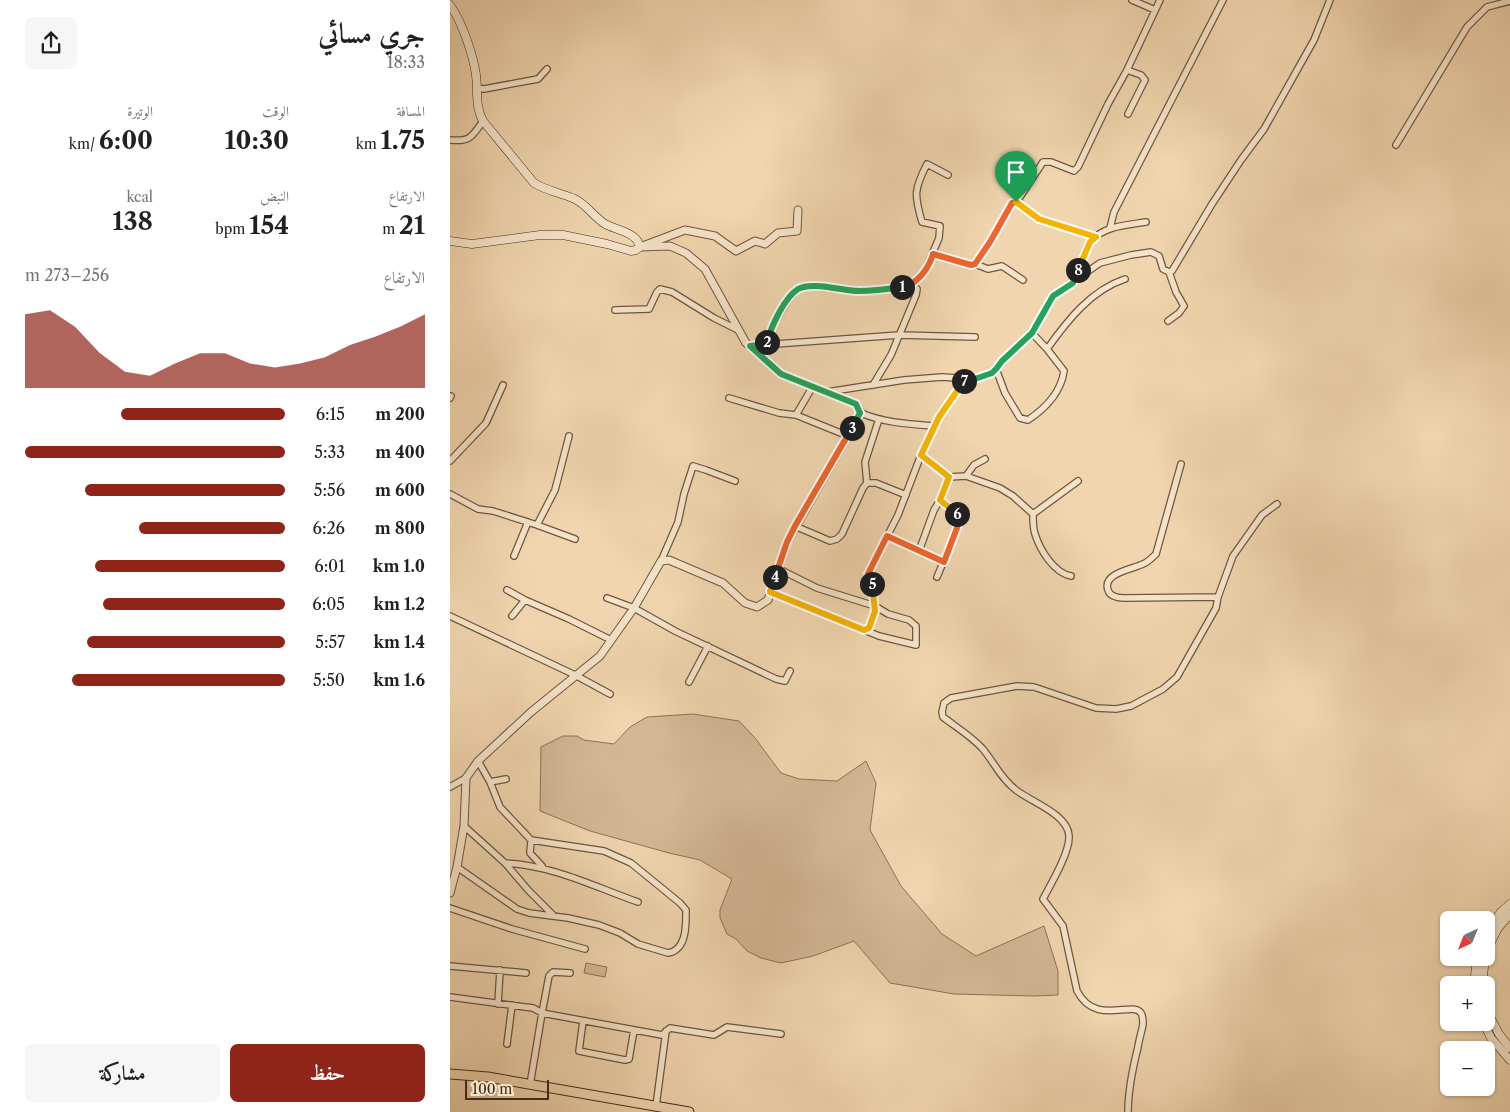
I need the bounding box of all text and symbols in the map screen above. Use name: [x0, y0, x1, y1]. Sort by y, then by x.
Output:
text: جري مسائي: [318, 16, 425, 50]
button: share: [25, 17, 77, 69]
text: 18:33: [387, 52, 425, 72]
text: الوتيرة: [127, 102, 153, 120]
text: الوقت: [262, 102, 289, 120]
text: المسافة: [396, 102, 425, 120]
text: 6:00: [99, 125, 153, 156]
text: 10:30: [225, 125, 289, 156]
text: 1.75: [381, 125, 425, 156]
text: /km: [69, 135, 99, 153]
text: km: [356, 135, 381, 153]
pin: [995, 151, 1037, 202]
icon: arrive: [1002, 158, 1030, 186]
text: النبض: [260, 187, 289, 205]
text: الارتفاع: [389, 187, 425, 205]
text: kcal: [127, 188, 153, 206]
text: 138: [112, 206, 153, 237]
text: 154: [249, 210, 289, 241]
text: 21: [399, 210, 425, 241]
text: bpm: [215, 220, 249, 238]
text: m: [382, 220, 399, 238]
pin: 8: [1066, 258, 1090, 282]
text: 8: [1074, 261, 1083, 279]
text: 256–273 m: [25, 265, 109, 285]
text: الارتفاع: [383, 267, 425, 287]
pin: 1: [890, 274, 914, 300]
text: 1: [899, 278, 906, 296]
pin: 2: [754, 330, 780, 354]
text: 2: [763, 333, 772, 351]
pin: 7: [952, 368, 976, 394]
text: 7: [961, 372, 968, 390]
text: 6:15: [316, 404, 345, 424]
text: 200 m: [375, 404, 425, 424]
pin: 3: [840, 416, 864, 440]
text: 3: [849, 419, 856, 437]
text: 5:33: [314, 442, 345, 462]
text: 400 m: [375, 442, 425, 462]
text: 5:56: [314, 480, 345, 500]
text: 600 m: [375, 480, 425, 500]
pin: 6: [944, 502, 970, 526]
text: 6: [953, 505, 962, 523]
text: 6:26: [313, 518, 345, 538]
text: 800 m: [375, 518, 425, 538]
text: 6:01: [314, 556, 345, 576]
text: 1.0 km: [373, 556, 425, 576]
pin: 4: [762, 564, 788, 590]
text: 4: [771, 568, 780, 586]
pin: 5: [860, 572, 884, 596]
text: 5: [869, 575, 876, 593]
text: 6:05: [312, 594, 345, 614]
text: 1.2 km: [373, 594, 425, 614]
text: 5:57: [315, 632, 345, 652]
text: 1.4 km: [373, 632, 425, 652]
text: 5:50: [313, 670, 345, 690]
text: 1.6 km: [373, 670, 425, 690]
north arrow: [1440, 911, 1495, 966]
map controls: [1440, 911, 1495, 1096]
button: +: [1440, 976, 1495, 1031]
button: −: [1440, 1041, 1495, 1096]
button: مشاركة: [25, 1044, 220, 1102]
button: حفظ: [230, 1044, 425, 1102]
scale bar: [465, 1077, 549, 1100]
text: 100 m: [472, 1080, 512, 1098]

